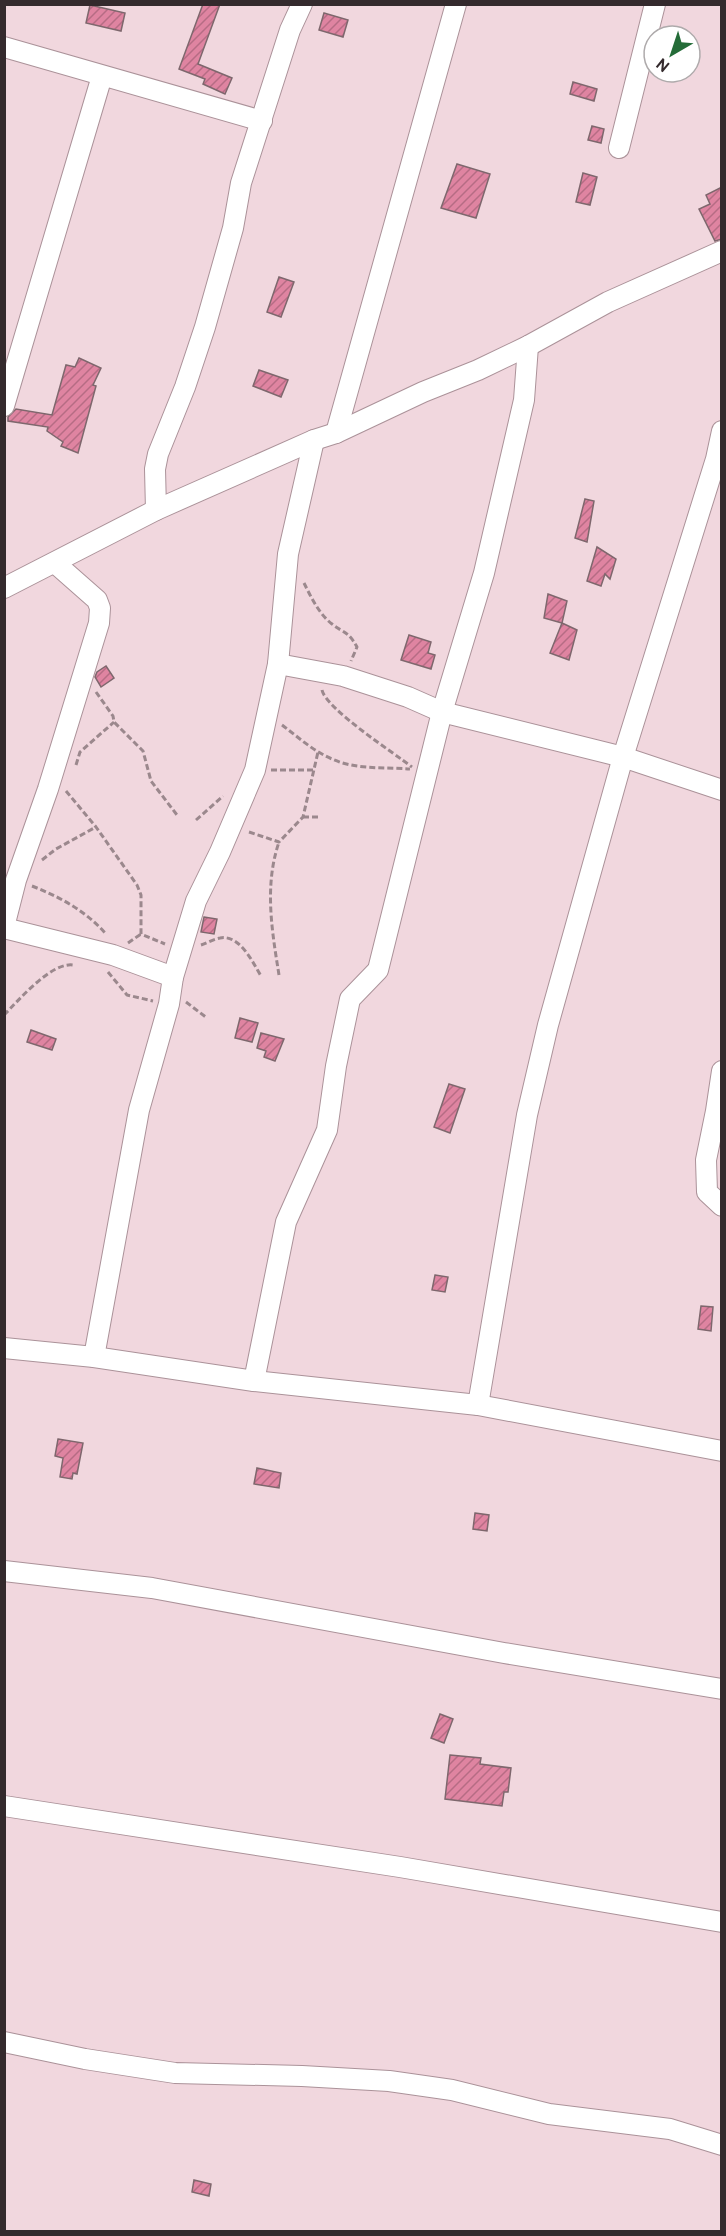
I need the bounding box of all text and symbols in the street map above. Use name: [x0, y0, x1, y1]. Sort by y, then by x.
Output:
north arrow: [642, 24, 702, 84]
text: N: [653, 53, 675, 75]

